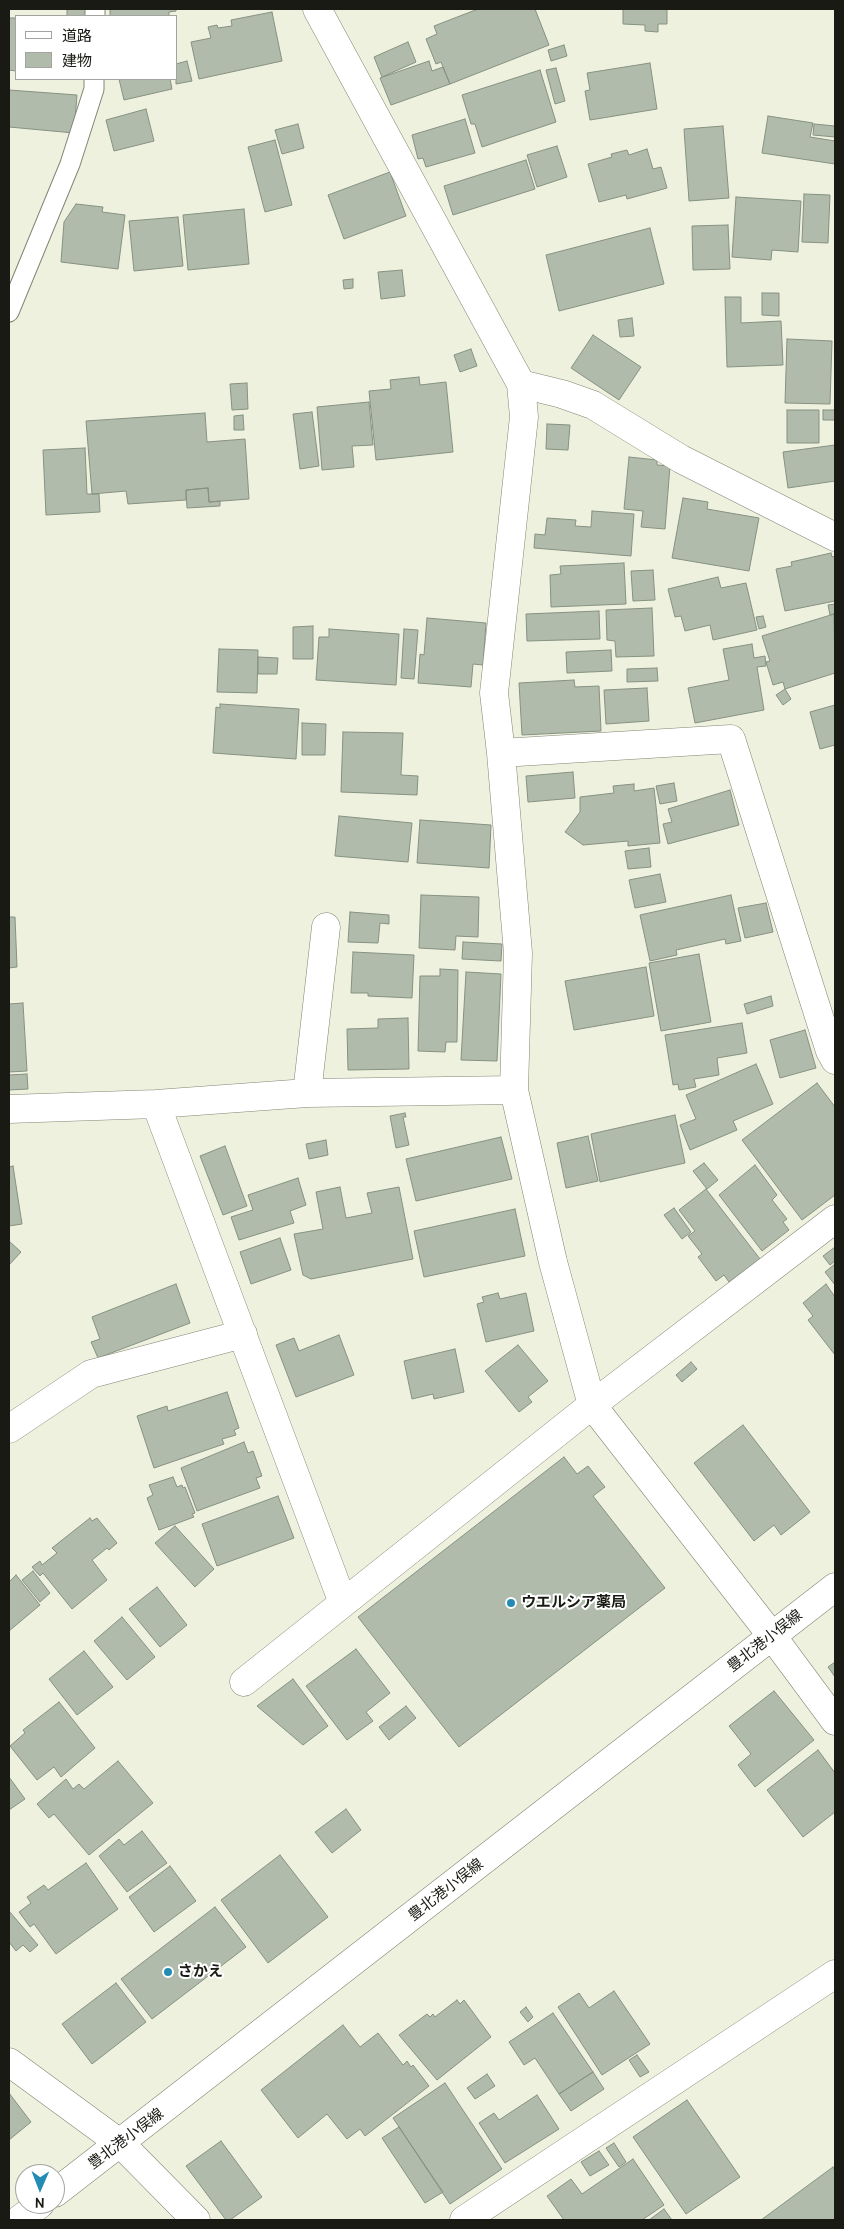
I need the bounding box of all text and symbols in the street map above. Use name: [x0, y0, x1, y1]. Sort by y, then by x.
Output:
legend: [15, 15, 178, 80]
text: 道路: [62, 27, 92, 45]
text: 建物: [62, 52, 92, 70]
place label: ウエルシア薬局: [521, 1594, 626, 1612]
marker: ウエルシア薬局: [505, 1597, 517, 1609]
street label: 豊北港小俣線: [724, 1606, 806, 1676]
street label: 豊北港小俣線: [405, 1855, 487, 1925]
place label: さかえ: [178, 1963, 223, 1981]
marker: さかえ: [162, 1966, 174, 1978]
street label: 豊北港小俣線: [85, 2105, 167, 2173]
north arrow: [15, 2164, 65, 2214]
text: N: [35, 2194, 45, 2212]

